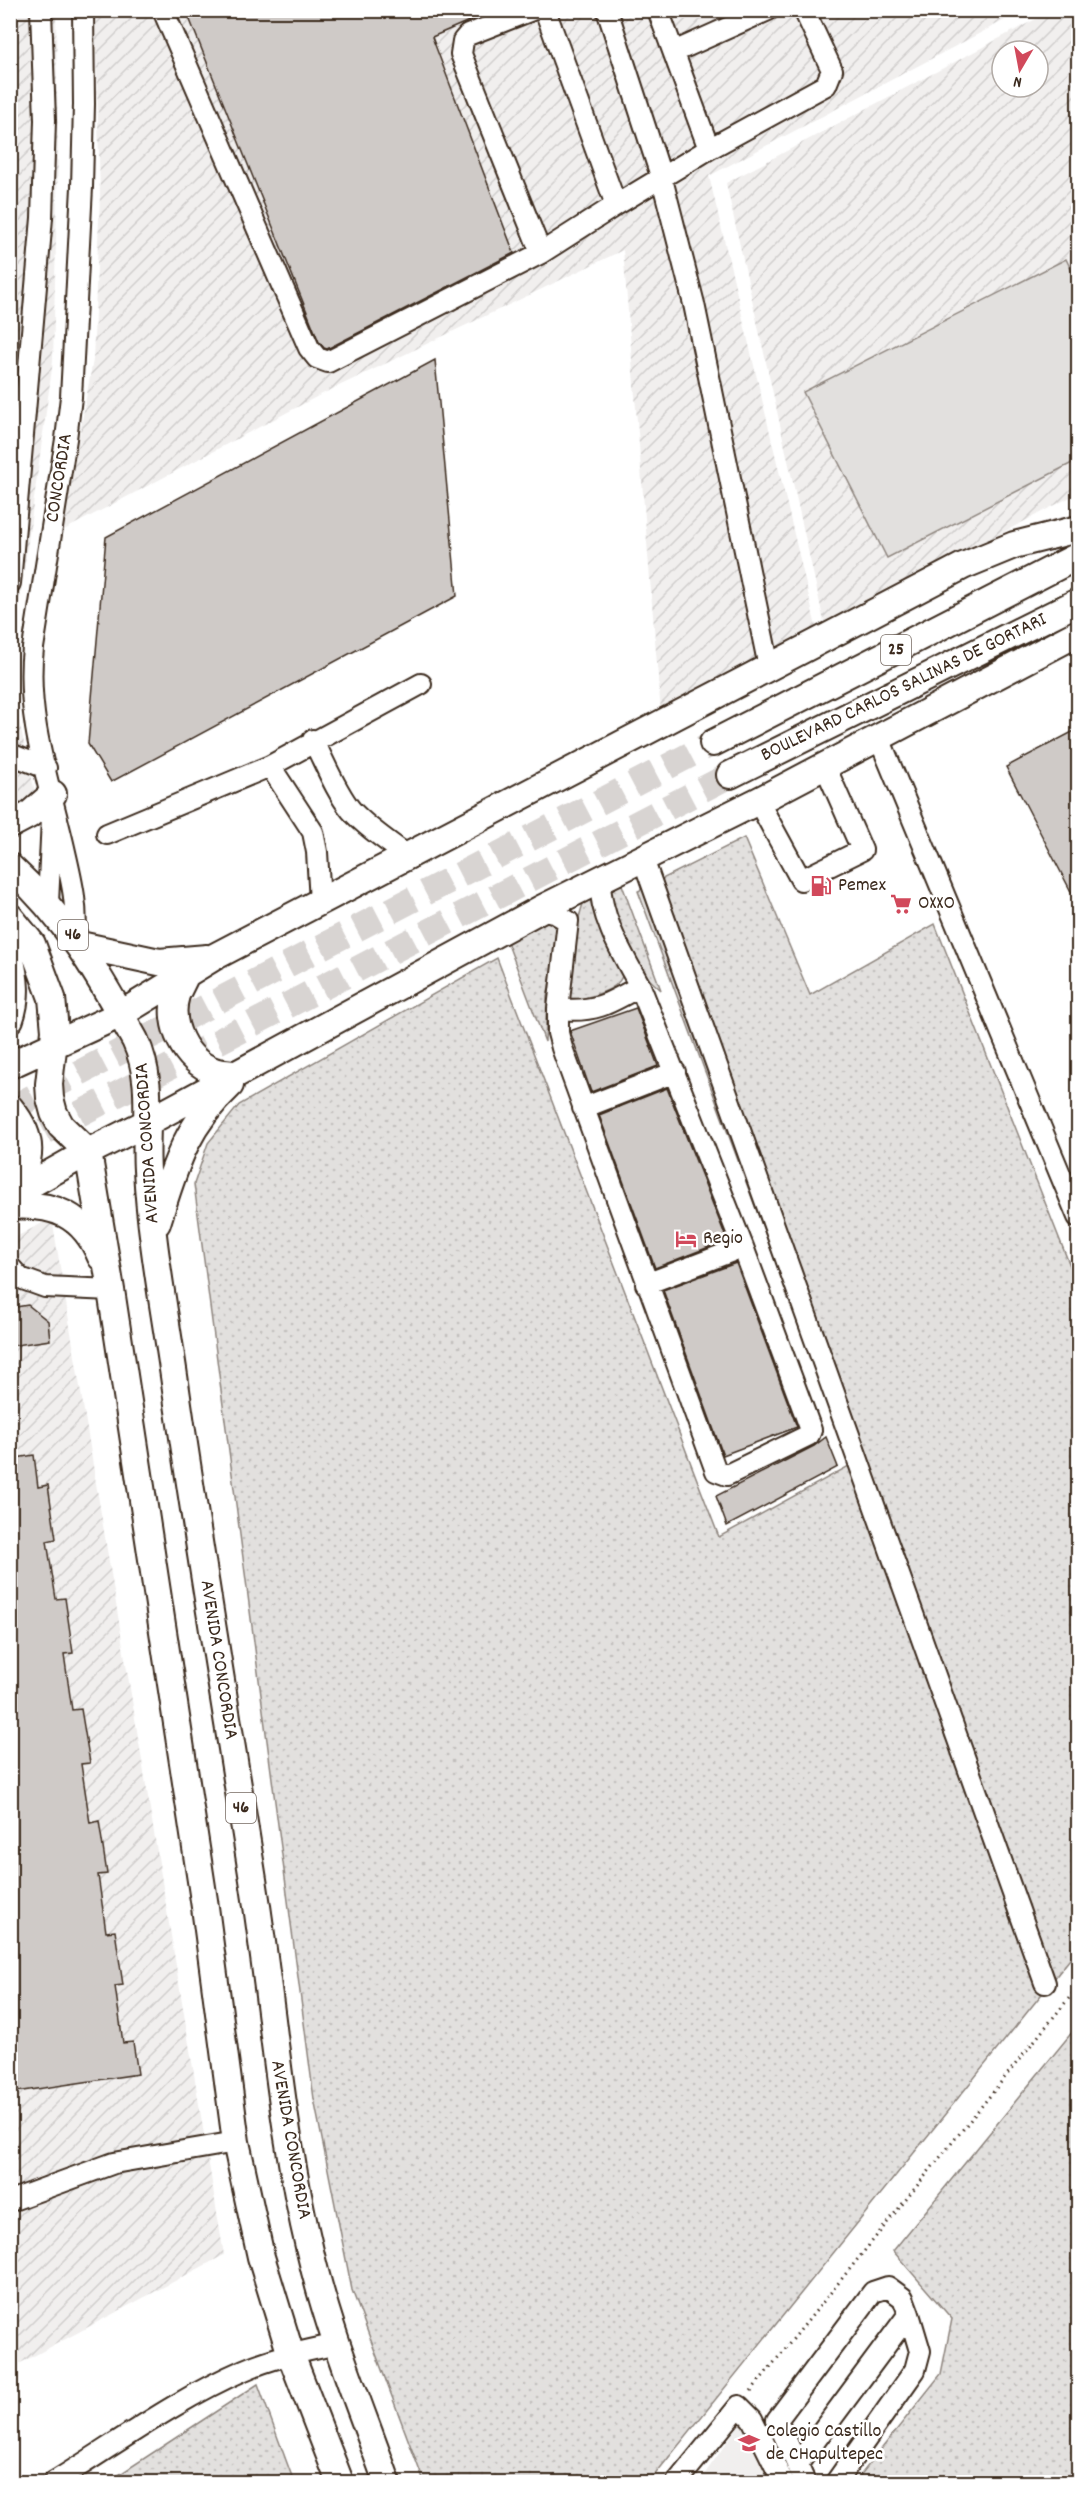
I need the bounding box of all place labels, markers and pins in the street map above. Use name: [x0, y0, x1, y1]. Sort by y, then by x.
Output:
place label: Pemex: [838, 872, 886, 900]
fuel station icon: Pemex: [809, 874, 833, 898]
place label: OXXO: [918, 890, 955, 918]
supermarket icon: OXXO: [889, 892, 913, 916]
place label: Regio: [703, 1225, 743, 1253]
hotel icon: Regio: [674, 1227, 698, 1251]
place label: Colegio Castillo de CHapultepec: [766, 2418, 883, 2469]
school or university icon: Colegio Castillo de CHapultepec: [737, 2431, 761, 2455]

